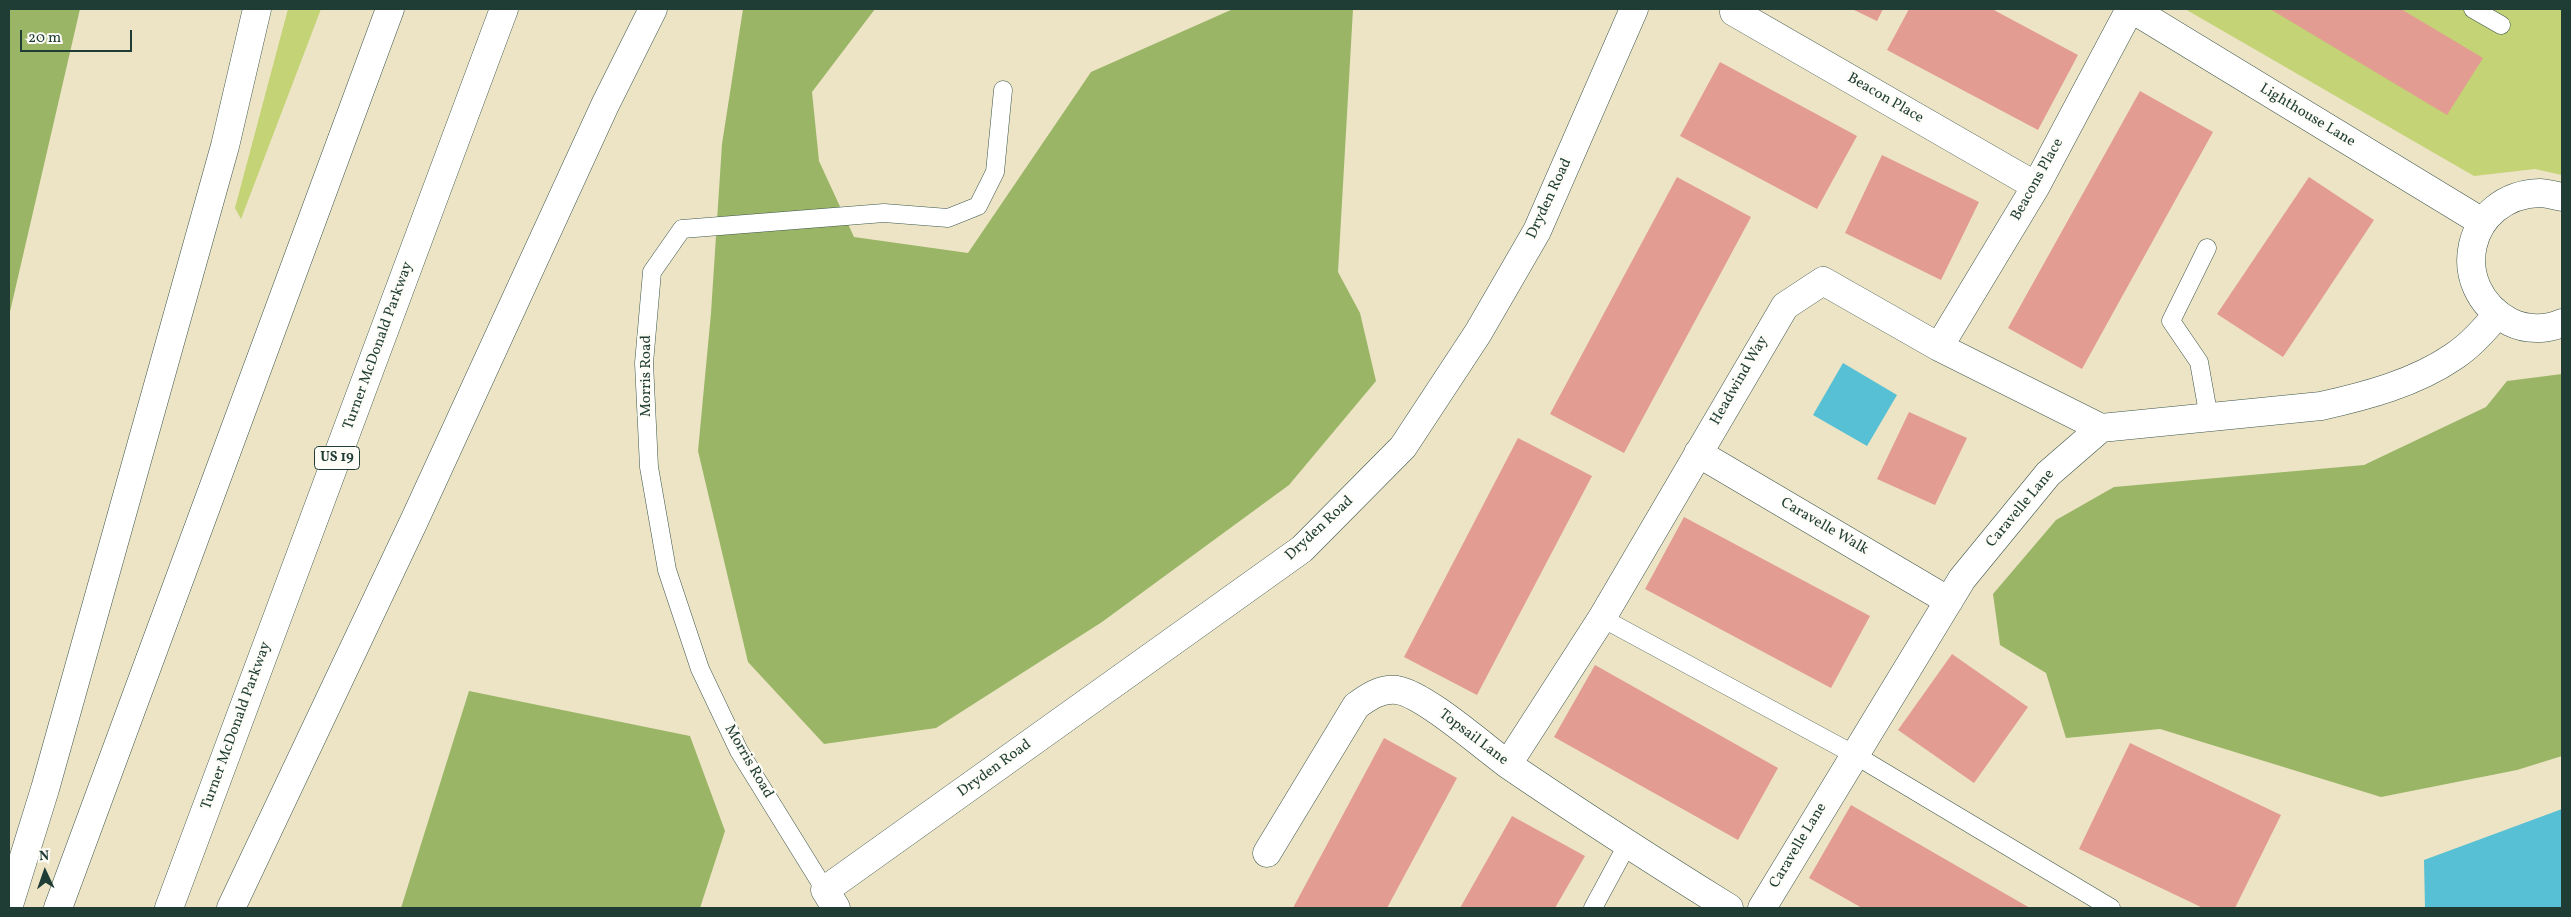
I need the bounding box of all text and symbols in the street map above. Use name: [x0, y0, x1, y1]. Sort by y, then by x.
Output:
scale bar: [22, 20, 135, 52]
text: 20 m: [28, 28, 61, 49]
street label: Beacon Place: [1844, 70, 1926, 128]
street label: Lighthouse Lane: [2256, 80, 2358, 152]
street label: Beacons Place: [2008, 136, 2068, 224]
street label: Dryden Road: [1524, 156, 1576, 242]
street label: Turner McDonald Parkway: [340, 260, 418, 432]
street label: Headwind Way: [1707, 333, 1773, 429]
street label: Morris Road: [638, 335, 656, 417]
road number: US 19: [314, 446, 360, 469]
street label: Caravelle Lane: [1983, 466, 2059, 552]
street label: Dryden Road: [1282, 493, 1358, 565]
street label: Caravelle Walk: [1777, 495, 1871, 559]
street label: Turner McDonald Parkway: [198, 640, 276, 812]
street label: Topsail Lane: [1435, 706, 1511, 770]
street label: Morris Road: [720, 722, 776, 802]
street label: Dryden Road: [955, 736, 1035, 802]
street label: Caravelle Lane: [1766, 800, 1832, 892]
north arrow: [20, 847, 70, 897]
text: N: [39, 847, 50, 866]

